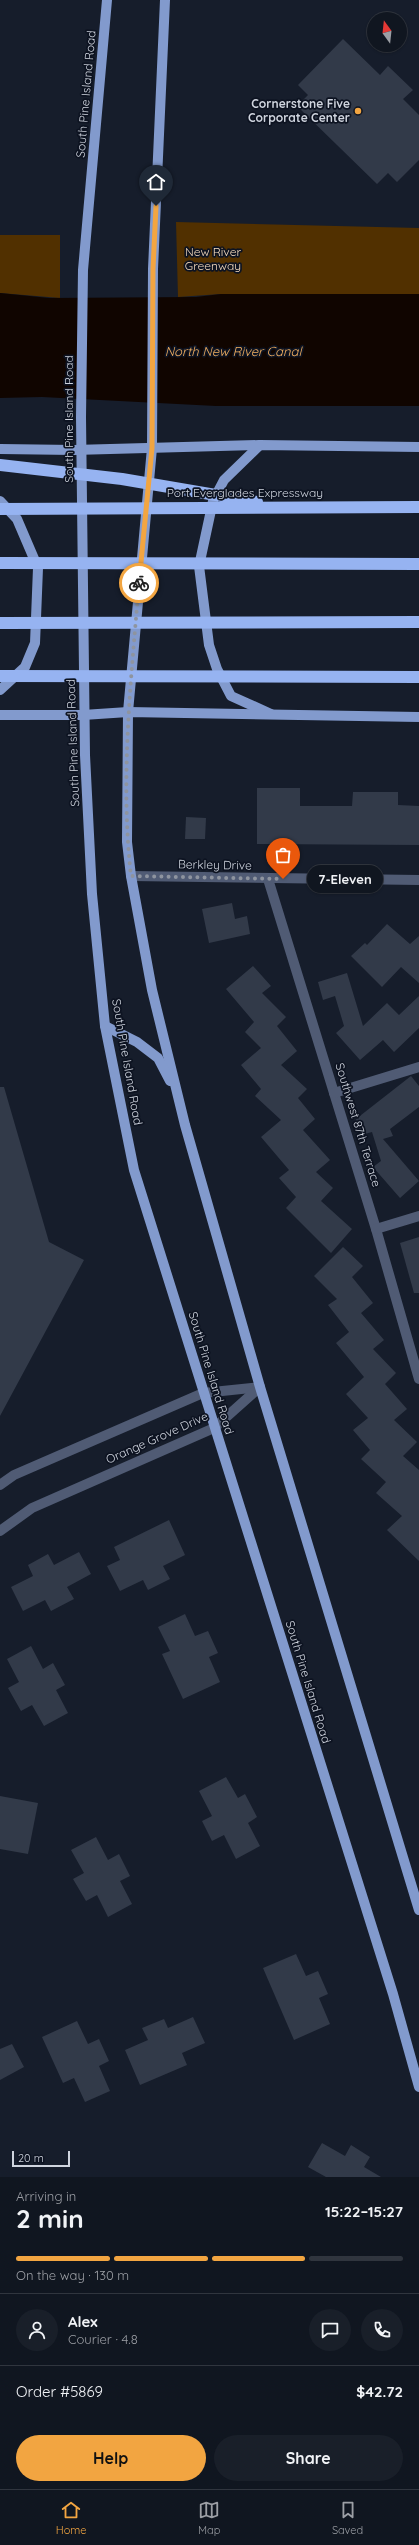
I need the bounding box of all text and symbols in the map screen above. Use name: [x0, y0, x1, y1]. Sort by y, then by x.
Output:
north arrow: [367, 12, 407, 52]
map controls: [367, 12, 407, 52]
street label: South Pine Island Road: [72, 30, 99, 158]
place label: Cornerstone Five Corporate Center: [248, 96, 350, 125]
marker: Cornerstone Five Corporate Center: [353, 106, 363, 116]
pin: [139, 165, 173, 206]
icon: home: [145, 171, 167, 193]
park label: New River Greenway: [185, 244, 241, 273]
water label: North New River Canal: [165, 343, 303, 359]
street label: South Pine Island Road: [61, 355, 76, 483]
street label: Port Everglades Expressway: [167, 485, 323, 500]
courier: [119, 563, 159, 603]
icon: bike: [128, 572, 150, 594]
street label: South Pine Island Road: [63, 679, 82, 807]
pin: [266, 838, 300, 879]
icon: bag: [272, 844, 294, 866]
street label: Berkley Drive: [178, 856, 252, 873]
callout: 7-Eleven: [307, 865, 383, 893]
text: 7-Eleven: [318, 871, 372, 887]
street label: South Pine Island Road: [109, 998, 146, 1126]
street label: Southwest 87th Terrace: [332, 1061, 385, 1189]
street label: South Pine Island Road: [186, 1310, 237, 1436]
street label: Orange Grove Drive: [103, 1408, 210, 1467]
street label: South Pine Island Road: [283, 1619, 334, 1745]
scale bar: [12, 2149, 70, 2168]
text: 20 m: [18, 2151, 44, 2165]
text: Arriving in: [16, 2188, 76, 2204]
text: 2 min: [16, 2202, 84, 2235]
text: 15:22–15:27: [325, 2202, 403, 2221]
text: On the way · 130 m: [16, 2267, 129, 2283]
button: person: [16, 2309, 58, 2351]
button: chat: [309, 2309, 351, 2351]
button: phone: [361, 2309, 403, 2351]
text: Alex: [68, 2312, 98, 2331]
text: Courier · 4.8: [68, 2331, 138, 2347]
text: Order #5869: [16, 2382, 103, 2401]
text: $42.72: [356, 2382, 403, 2401]
button: Help: [16, 2435, 206, 2481]
button: Share: [214, 2435, 403, 2481]
tab: Home: [56, 2499, 87, 2537]
tab: Map: [198, 2499, 220, 2537]
tab: Saved: [332, 2499, 363, 2537]

